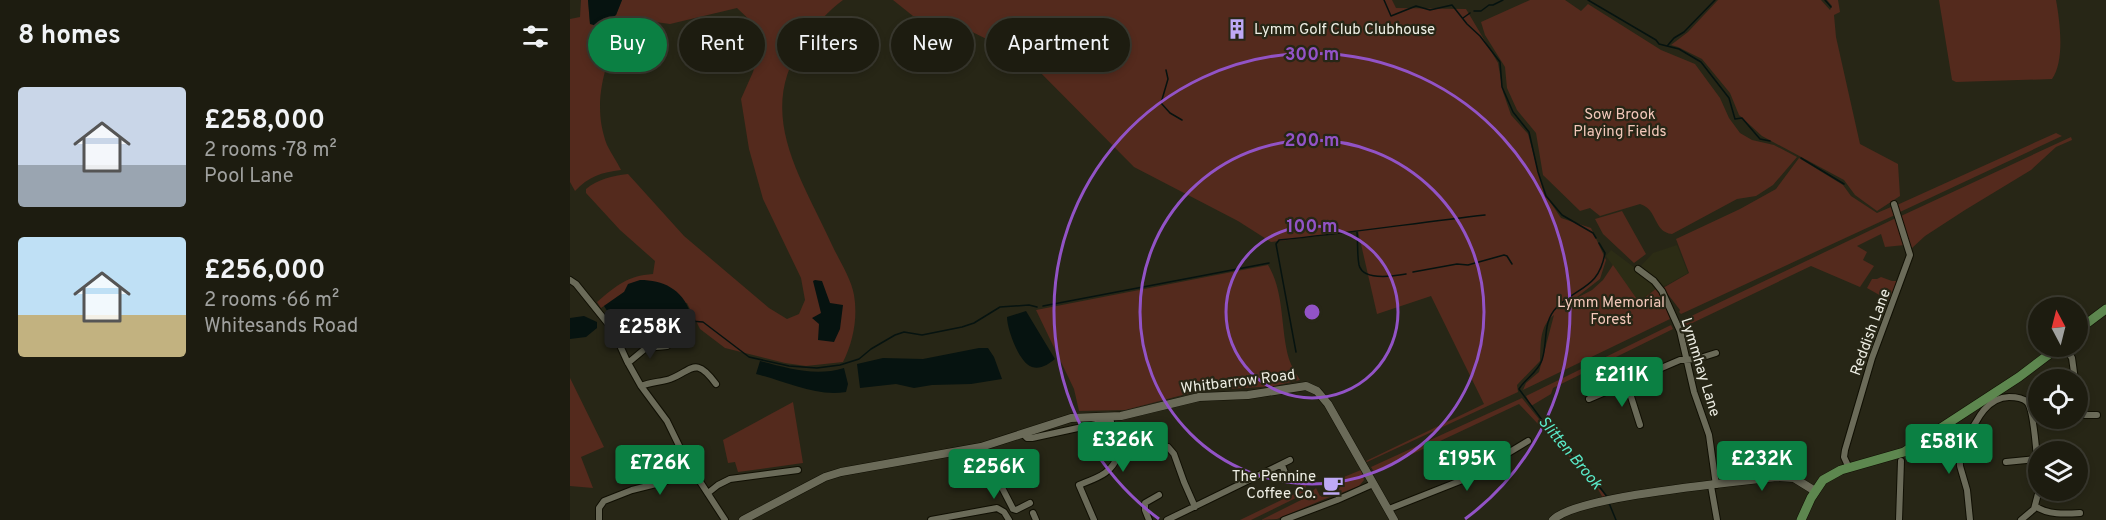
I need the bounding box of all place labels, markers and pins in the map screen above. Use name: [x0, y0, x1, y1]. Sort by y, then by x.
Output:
building icon: Lymm Golf Club Clubhouse: [1225, 17, 1249, 41]
place label: Lymm Golf Club Clubhouse: [1254, 21, 1435, 40]
centre of rings: [1302, 302, 1322, 322]
pin: £258K: [608, 309, 692, 360]
pin: £211K: [1580, 357, 1664, 408]
pin: £326K: [1081, 422, 1165, 473]
pin: £581K: [1907, 424, 1991, 475]
pin: £195K: [1425, 441, 1509, 492]
pin: £232K: [1720, 441, 1804, 492]
pin: £726K: [618, 445, 702, 496]
pin: £256K: [952, 449, 1036, 500]
place label: The Pennine Coffee Co.: [1232, 468, 1316, 504]
cafe icon: The Pennine Coffee Co.: [1321, 473, 1345, 497]

